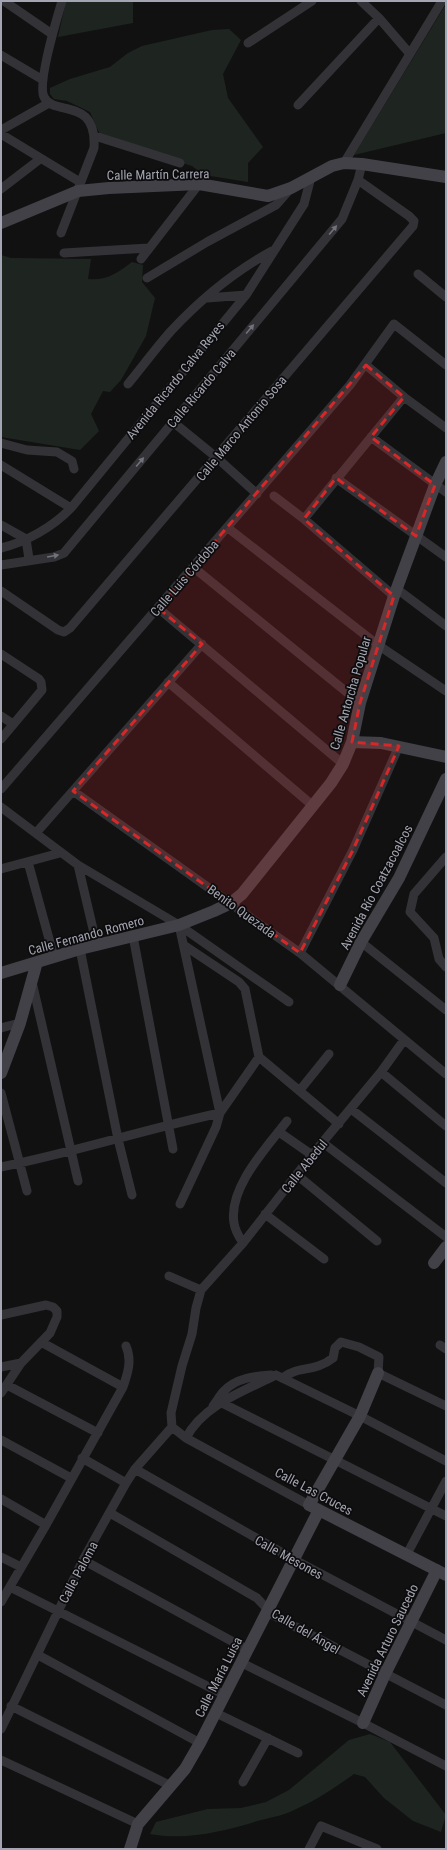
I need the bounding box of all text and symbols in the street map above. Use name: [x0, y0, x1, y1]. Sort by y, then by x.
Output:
street label: Calle Martín Carrera: [107, 166, 209, 183]
one-way arrow: [329, 224, 338, 235]
street label: Avenida Ricardo Calva Reyes: [123, 318, 228, 442]
one-way arrow: [245, 324, 254, 335]
street label: Calle Ricardo Calva: [164, 346, 239, 431]
street label: Calle Marco Antonio Sosa: [193, 373, 290, 484]
one-way arrow: [135, 456, 144, 467]
street label: Calle Luis Córdoba: [147, 537, 222, 620]
one-way arrow: [47, 553, 59, 559]
street label: Calle Antorcha Popular: [327, 635, 374, 752]
street label: Avenida Río Coatzacoalcos: [337, 822, 416, 952]
street label: Benito Quezada: [205, 882, 279, 941]
street label: Calle Fernando Romero: [27, 913, 146, 958]
street label: Calle Abedul: [278, 1137, 330, 1196]
street label: Calle Las Cruces: [272, 1465, 355, 1518]
street label: Calle Mesones: [252, 1533, 325, 1582]
street label: Calle Paloma: [56, 1539, 101, 1606]
street label: Avenida Arturo Saucedo: [354, 1582, 421, 1699]
street label: Calle del Ángel: [269, 1606, 343, 1657]
street label: Calle María Luisa: [192, 1635, 245, 1720]

